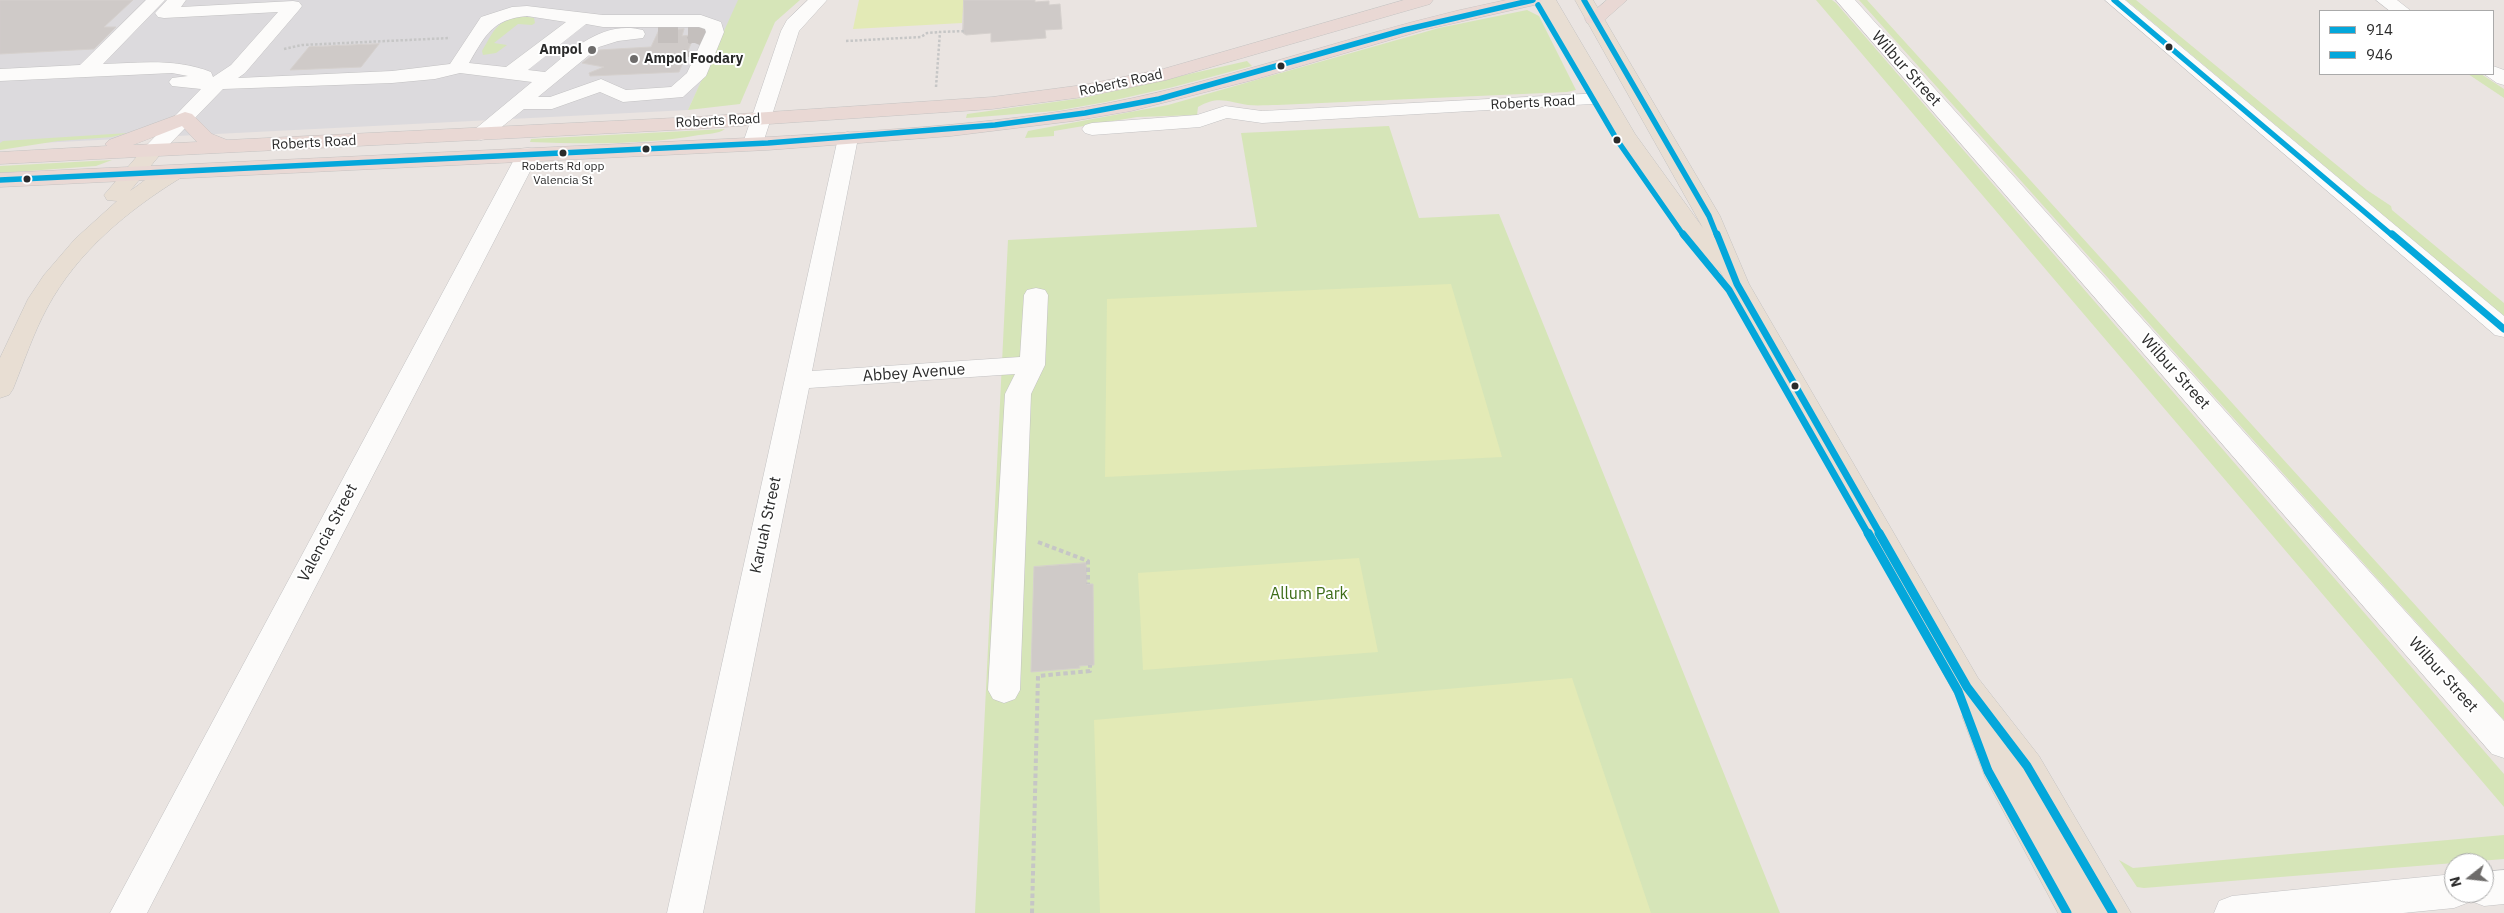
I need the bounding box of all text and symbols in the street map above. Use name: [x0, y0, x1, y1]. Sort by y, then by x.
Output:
legend: [2319, 10, 2494, 75]
text: 914: [2366, 20, 2393, 39]
street label: Wilbur Street: [1867, 27, 1945, 111]
place label: Ampol: [539, 42, 582, 58]
unlabelled marker: [2164, 42, 2174, 52]
marker: Ampol: [586, 44, 598, 56]
text: 946: [2366, 45, 2393, 64]
place label: Ampol Foodary: [644, 51, 743, 67]
marker: Ampol Foodary: [628, 53, 640, 65]
unlabelled marker: [1276, 61, 1286, 71]
street label: Roberts Road: [1078, 66, 1164, 100]
street label: Roberts Road: [1490, 92, 1576, 114]
street label: Roberts Road: [675, 110, 761, 132]
street label: Roberts Road: [271, 132, 357, 154]
unlabelled marker: [1612, 135, 1622, 145]
unlabelled marker: [641, 144, 651, 154]
marker: Roberts Rd opp Valencia St: [558, 148, 568, 158]
place label: Roberts Rd opp Valencia St: [521, 160, 605, 188]
unlabelled marker: [22, 174, 32, 184]
street label: Wilbur Street: [2136, 330, 2214, 414]
street label: Abbey Avenue: [862, 360, 966, 386]
unlabelled marker: [1790, 381, 1800, 391]
street label: Karuah Street: [746, 475, 786, 575]
street label: Valencia Street: [294, 481, 362, 585]
park label: Allum Park: [1270, 584, 1348, 604]
street label: Wilbur Street: [2404, 633, 2482, 717]
north arrow: [2444, 853, 2494, 903]
text: N: [2445, 875, 2466, 889]

